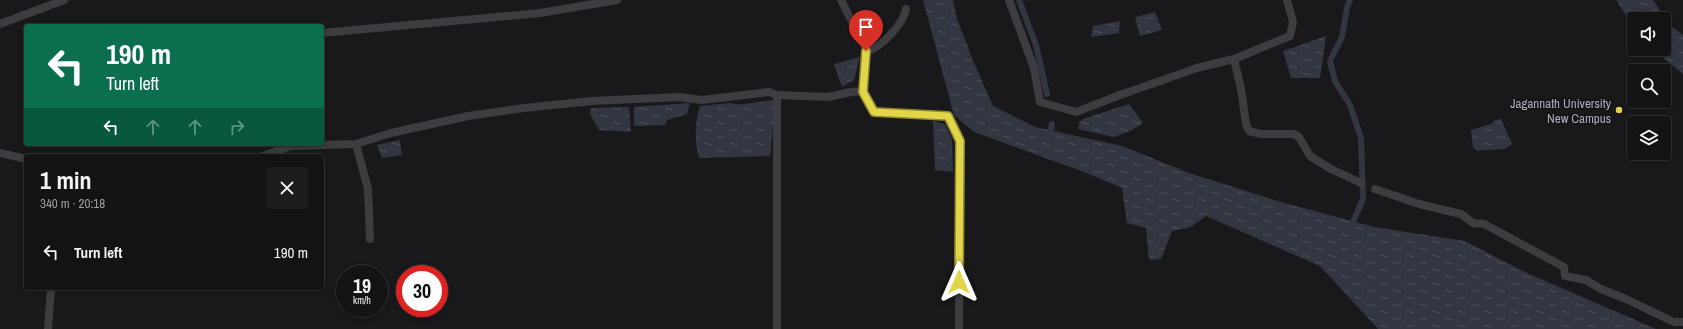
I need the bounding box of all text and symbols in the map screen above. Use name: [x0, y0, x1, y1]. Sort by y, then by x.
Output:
pin: [849, 10, 883, 51]
map controls: [1627, 12, 1671, 160]
button: sound: [1627, 12, 1671, 56]
icon: arrive: [855, 16, 877, 38]
text: 190 m: [106, 35, 171, 73]
icon: left: [40, 40, 92, 92]
button: search: [1627, 64, 1671, 108]
text: Turn left: [106, 71, 159, 96]
place label: Jagannath University New Campus: [1510, 95, 1612, 127]
marker: Jagannath University New Campus: [1614, 105, 1624, 115]
icon: left: [100, 116, 122, 138]
icon: ahead: [142, 116, 164, 138]
icon: ahead: [184, 116, 206, 138]
icon: right: [226, 116, 248, 138]
button: layers: [1627, 116, 1671, 160]
text: 1 min: [40, 164, 91, 196]
button: close: [266, 167, 308, 209]
text: 340 m · 20:18: [40, 195, 105, 212]
icon: left: [40, 241, 62, 263]
text: Turn left: [74, 242, 122, 263]
text: 190 m: [274, 242, 308, 263]
position arrow: [938, 261, 980, 303]
speed limit sign: 30: [396, 265, 448, 317]
text: 19: [353, 272, 371, 299]
text: km/h: [353, 294, 371, 307]

